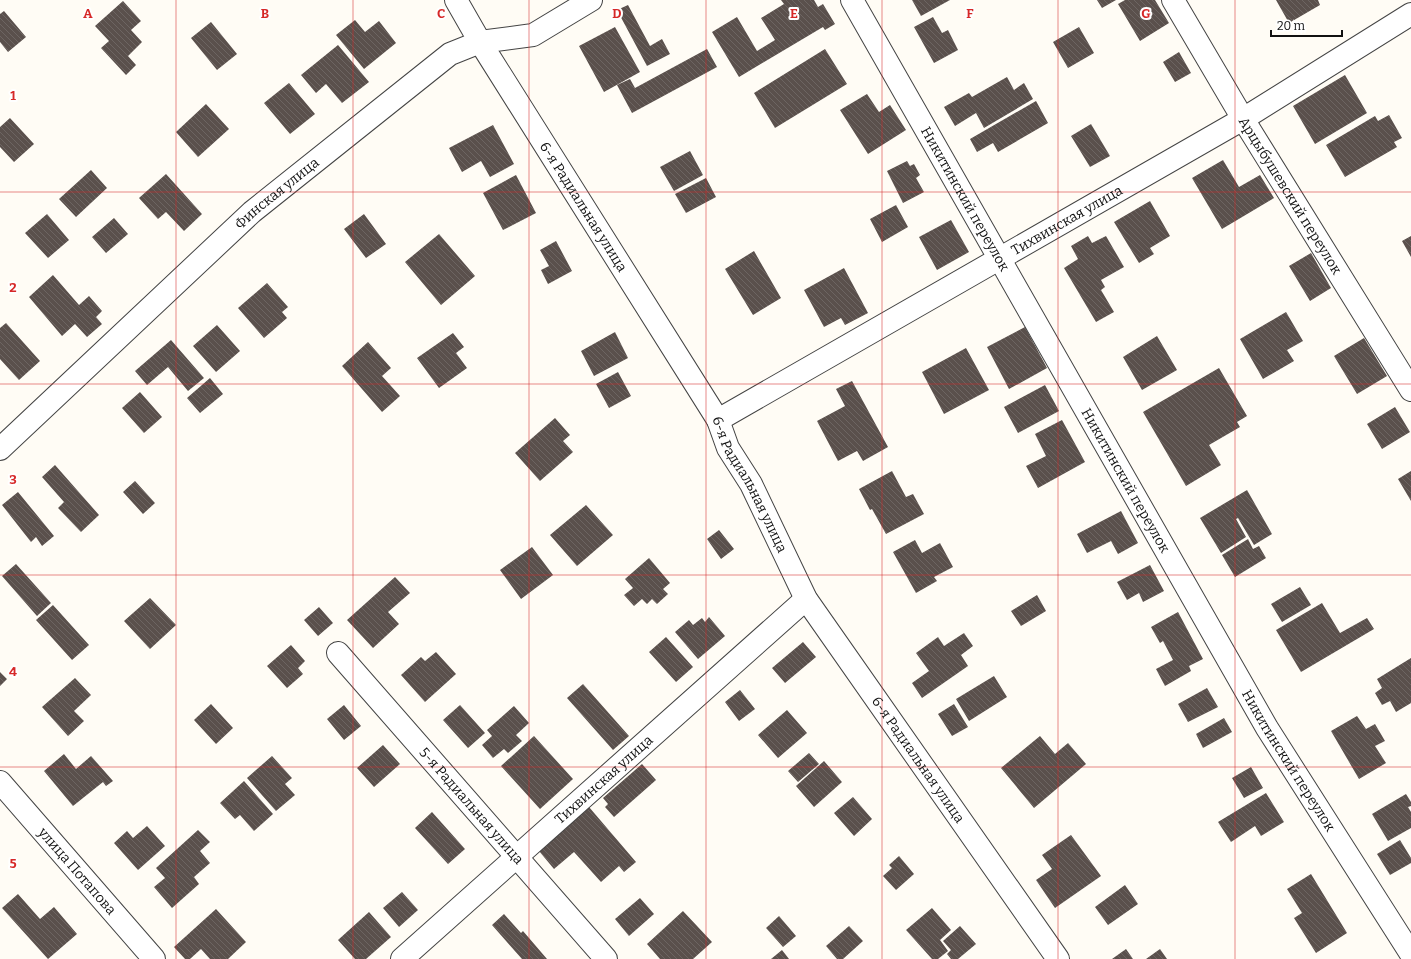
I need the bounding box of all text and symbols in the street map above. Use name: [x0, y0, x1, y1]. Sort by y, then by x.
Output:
text: A: [83, 6, 93, 21]
text: B: [261, 6, 269, 21]
text: C: [437, 6, 445, 21]
text: D: [612, 6, 622, 21]
text: E: [790, 6, 798, 21]
text: F: [966, 6, 974, 21]
text: G: [1141, 6, 1151, 21]
scale bar: [1271, 12, 1342, 38]
text: 20 m: [1277, 19, 1306, 33]
text: 1: [10, 88, 16, 103]
street label: Арцыбушевский переулок: [1235, 114, 1346, 278]
street label: Никитинский переулок: [917, 124, 1013, 275]
street label: 6-я Радиальная улица: [536, 139, 631, 275]
street label: Финская улица: [231, 154, 323, 233]
street label: Тихвинская улица: [1008, 182, 1126, 259]
text: 2: [9, 280, 17, 295]
street label: Никитинский переулок: [1078, 405, 1174, 557]
street label: 6-я Радиальная улица: [708, 414, 791, 556]
text: 3: [9, 472, 17, 487]
text: 4: [9, 664, 17, 679]
street label: Никитинский переулок: [1238, 687, 1339, 835]
street label: 6-я Радиальная улица: [868, 693, 968, 827]
street label: Тихвинская улица: [551, 731, 657, 828]
street label: 5-я Радиальная улица: [416, 744, 527, 868]
street label: улица Потапова: [34, 824, 120, 919]
text: 5: [9, 856, 17, 871]

